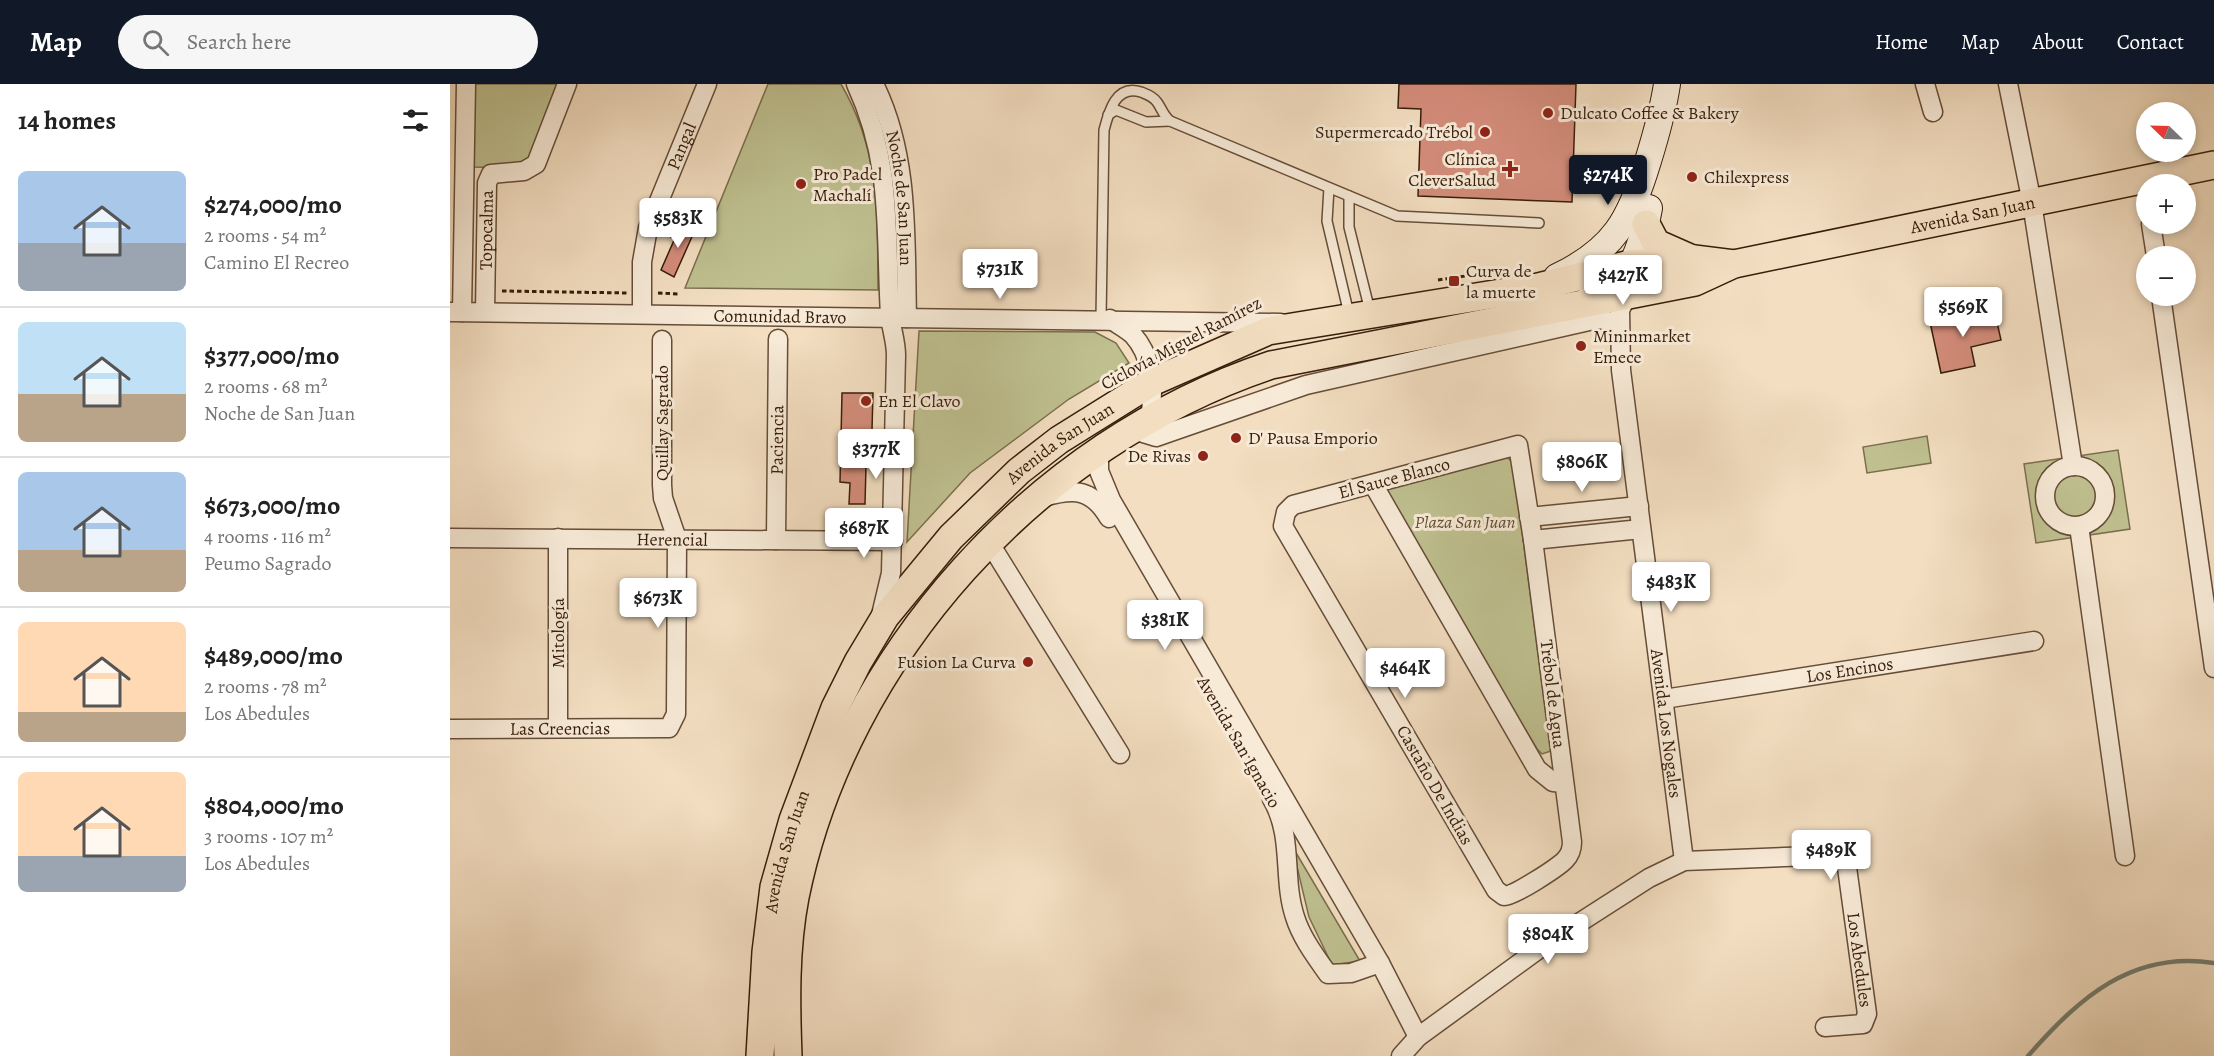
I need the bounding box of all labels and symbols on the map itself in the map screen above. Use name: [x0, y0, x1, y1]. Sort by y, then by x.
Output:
place label: Dulcato Coffee & Bakery: [1560, 101, 1740, 125]
north arrow: [2136, 102, 2196, 162]
marker: Dulcato Coffee & Bakery: [1541, 106, 1555, 120]
street label: Pangal: [661, 118, 702, 174]
place label: Supermercado Trébol: [1315, 120, 1474, 144]
marker: Supermercado Trébol: [1478, 125, 1492, 139]
street label: Noche de San Juan: [880, 128, 918, 266]
place label: Clínica CleverSalud: [1408, 147, 1497, 192]
pin: $274K: [1566, 155, 1650, 206]
marker: Clínica CleverSalud: [1501, 160, 1519, 178]
place label: Pro Padel Machalí: [813, 162, 883, 207]
place label: Chilexpress: [1704, 165, 1789, 189]
marker: Chilexpress: [1685, 170, 1699, 184]
marker: Pro Padel Machalí: [794, 177, 808, 191]
street label: Topocalma: [474, 189, 499, 270]
street label: Avenida San Juan: [1907, 190, 2037, 240]
pin: $583K: [636, 198, 720, 249]
pin: $731K: [958, 249, 1042, 300]
pin: $427K: [1581, 255, 1665, 306]
place label: Curva de la muerte: [1466, 259, 1536, 304]
marker: Curva de la muerte: [1447, 274, 1461, 288]
pin: $569K: [1921, 287, 2005, 338]
street label: Ciclovía Miguel Ramírez: [1096, 290, 1266, 396]
street label: Comunidad Bravo: [713, 303, 847, 329]
place label: Mininmarket Emece: [1593, 324, 1691, 369]
marker: Mininmarket Emece: [1574, 339, 1588, 353]
street label: Quillay Sagrado: [650, 365, 674, 481]
place label: En El Clavo: [878, 389, 961, 413]
marker: En El Clavo: [859, 394, 873, 408]
street label: Avenida San Juan: [1000, 397, 1119, 490]
street label: Paciencia: [765, 404, 789, 475]
place label: D' Pausa Emporio: [1248, 426, 1378, 450]
pin: $377K: [834, 429, 918, 480]
marker: D' Pausa Emporio: [1229, 431, 1243, 445]
pin: $806K: [1540, 442, 1624, 493]
place label: De Rivas: [1127, 444, 1191, 468]
marker: De Rivas: [1196, 449, 1210, 463]
street label: El Sauce Blanco: [1336, 452, 1452, 504]
pin: $687K: [822, 508, 906, 559]
park label: Plaza San Juan: [1415, 510, 1516, 534]
street label: Herencial: [636, 527, 708, 552]
pin: $483K: [1629, 562, 1713, 613]
pin: $673K: [616, 578, 700, 629]
street label: Mitología: [546, 597, 570, 668]
pin: $381K: [1123, 600, 1207, 651]
street label: Trébol de Agua: [1534, 638, 1572, 750]
street label: Avenida Los Nogales: [1645, 647, 1688, 799]
pin: $464K: [1363, 648, 1447, 699]
place label: Fusion La Curva: [897, 650, 1017, 674]
street label: Los Encinos: [1805, 651, 1895, 689]
marker: Fusion La Curva: [1021, 655, 1035, 669]
street label: Avenida San Ignacio: [1191, 671, 1287, 812]
street label: Las Creencias: [510, 716, 610, 741]
street label: Castaño De Indias: [1391, 721, 1479, 849]
street label: Avenida San Juan: [759, 786, 815, 915]
pin: $489K: [1789, 830, 1873, 881]
street label: Los Abedules: [1841, 911, 1878, 1009]
pin: $804K: [1506, 914, 1590, 965]

